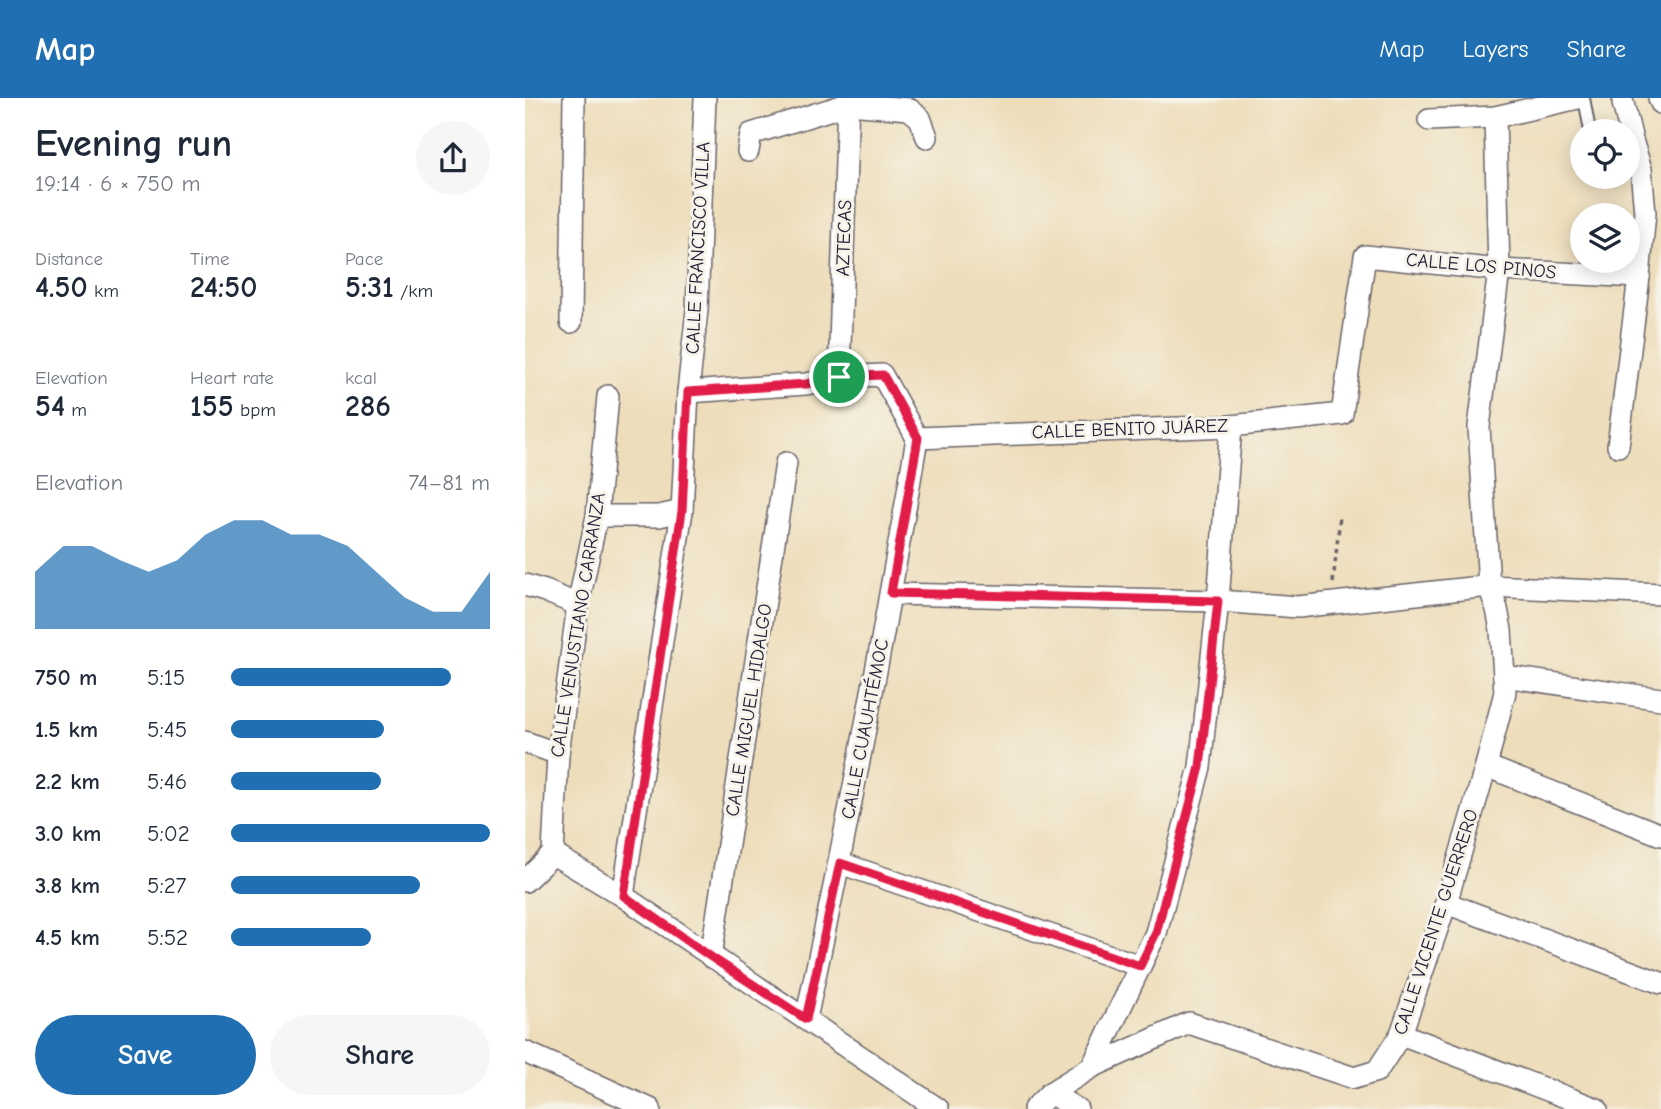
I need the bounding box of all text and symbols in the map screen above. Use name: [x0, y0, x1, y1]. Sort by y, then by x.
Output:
text: Map: [35, 30, 96, 68]
text: Map: [1379, 35, 1425, 63]
text: Layers: [1463, 35, 1528, 63]
text: Share: [1566, 35, 1626, 63]
map controls: [1570, 119, 1640, 273]
button: locate: [1570, 119, 1640, 189]
button: share: [416, 121, 490, 195]
text: Evening run: [35, 122, 232, 166]
street label: CALLE FRANCISCO VILLA: [681, 141, 715, 355]
text: 19:14 · 6 × 750 m: [35, 170, 201, 197]
street label: AZTECAS: [832, 199, 856, 277]
button: layers: [1570, 203, 1640, 273]
text: Distance: [35, 248, 103, 270]
text: Time: [190, 248, 229, 270]
text: Pace: [345, 248, 383, 270]
street label: CALLE LOS PINOS: [1405, 248, 1557, 284]
text: 4.50: [35, 270, 88, 305]
text: 24:50: [190, 270, 257, 305]
text: 5:31: [345, 270, 394, 305]
text: km: [88, 280, 119, 302]
text: /km: [394, 280, 433, 302]
pin: [809, 347, 869, 407]
icon: arrive: [820, 358, 858, 396]
text: Elevation: [35, 367, 108, 389]
text: Heart rate: [190, 367, 274, 389]
text: kcal: [345, 367, 377, 389]
text: 54: [35, 389, 65, 424]
text: 155: [190, 389, 234, 424]
text: 286: [345, 389, 391, 424]
text: m: [65, 399, 87, 421]
text: bpm: [234, 399, 276, 421]
street label: CALLE BENITO JUÁREZ: [1031, 415, 1229, 443]
text: Elevation: [35, 469, 123, 496]
text: 74–81 m: [408, 469, 490, 496]
street label: CALLE VENUSTIANO CARRANZA: [546, 491, 610, 759]
street label: CALLE MIGUEL HIDALGO: [721, 602, 777, 818]
street label: CALLE CUAUHTÉMOC: [837, 637, 893, 821]
text: 750 m: [35, 664, 97, 691]
text: 5:15: [147, 664, 185, 691]
text: 1.5 km: [35, 716, 98, 743]
text: 5:45: [147, 716, 187, 743]
text: 2.2 km: [35, 768, 100, 795]
text: 5:46: [147, 768, 187, 795]
street label: CALLE VICENTE GUERRERO: [1389, 806, 1483, 1038]
text: 3.0 km: [35, 820, 101, 847]
text: 5:02: [147, 820, 190, 847]
text: 3.8 km: [35, 872, 100, 899]
text: 5:27: [147, 872, 187, 899]
text: 4.5 km: [35, 924, 100, 951]
text: 5:52: [147, 924, 188, 951]
button: Save: [35, 1015, 256, 1095]
button: Share: [270, 1015, 490, 1095]

